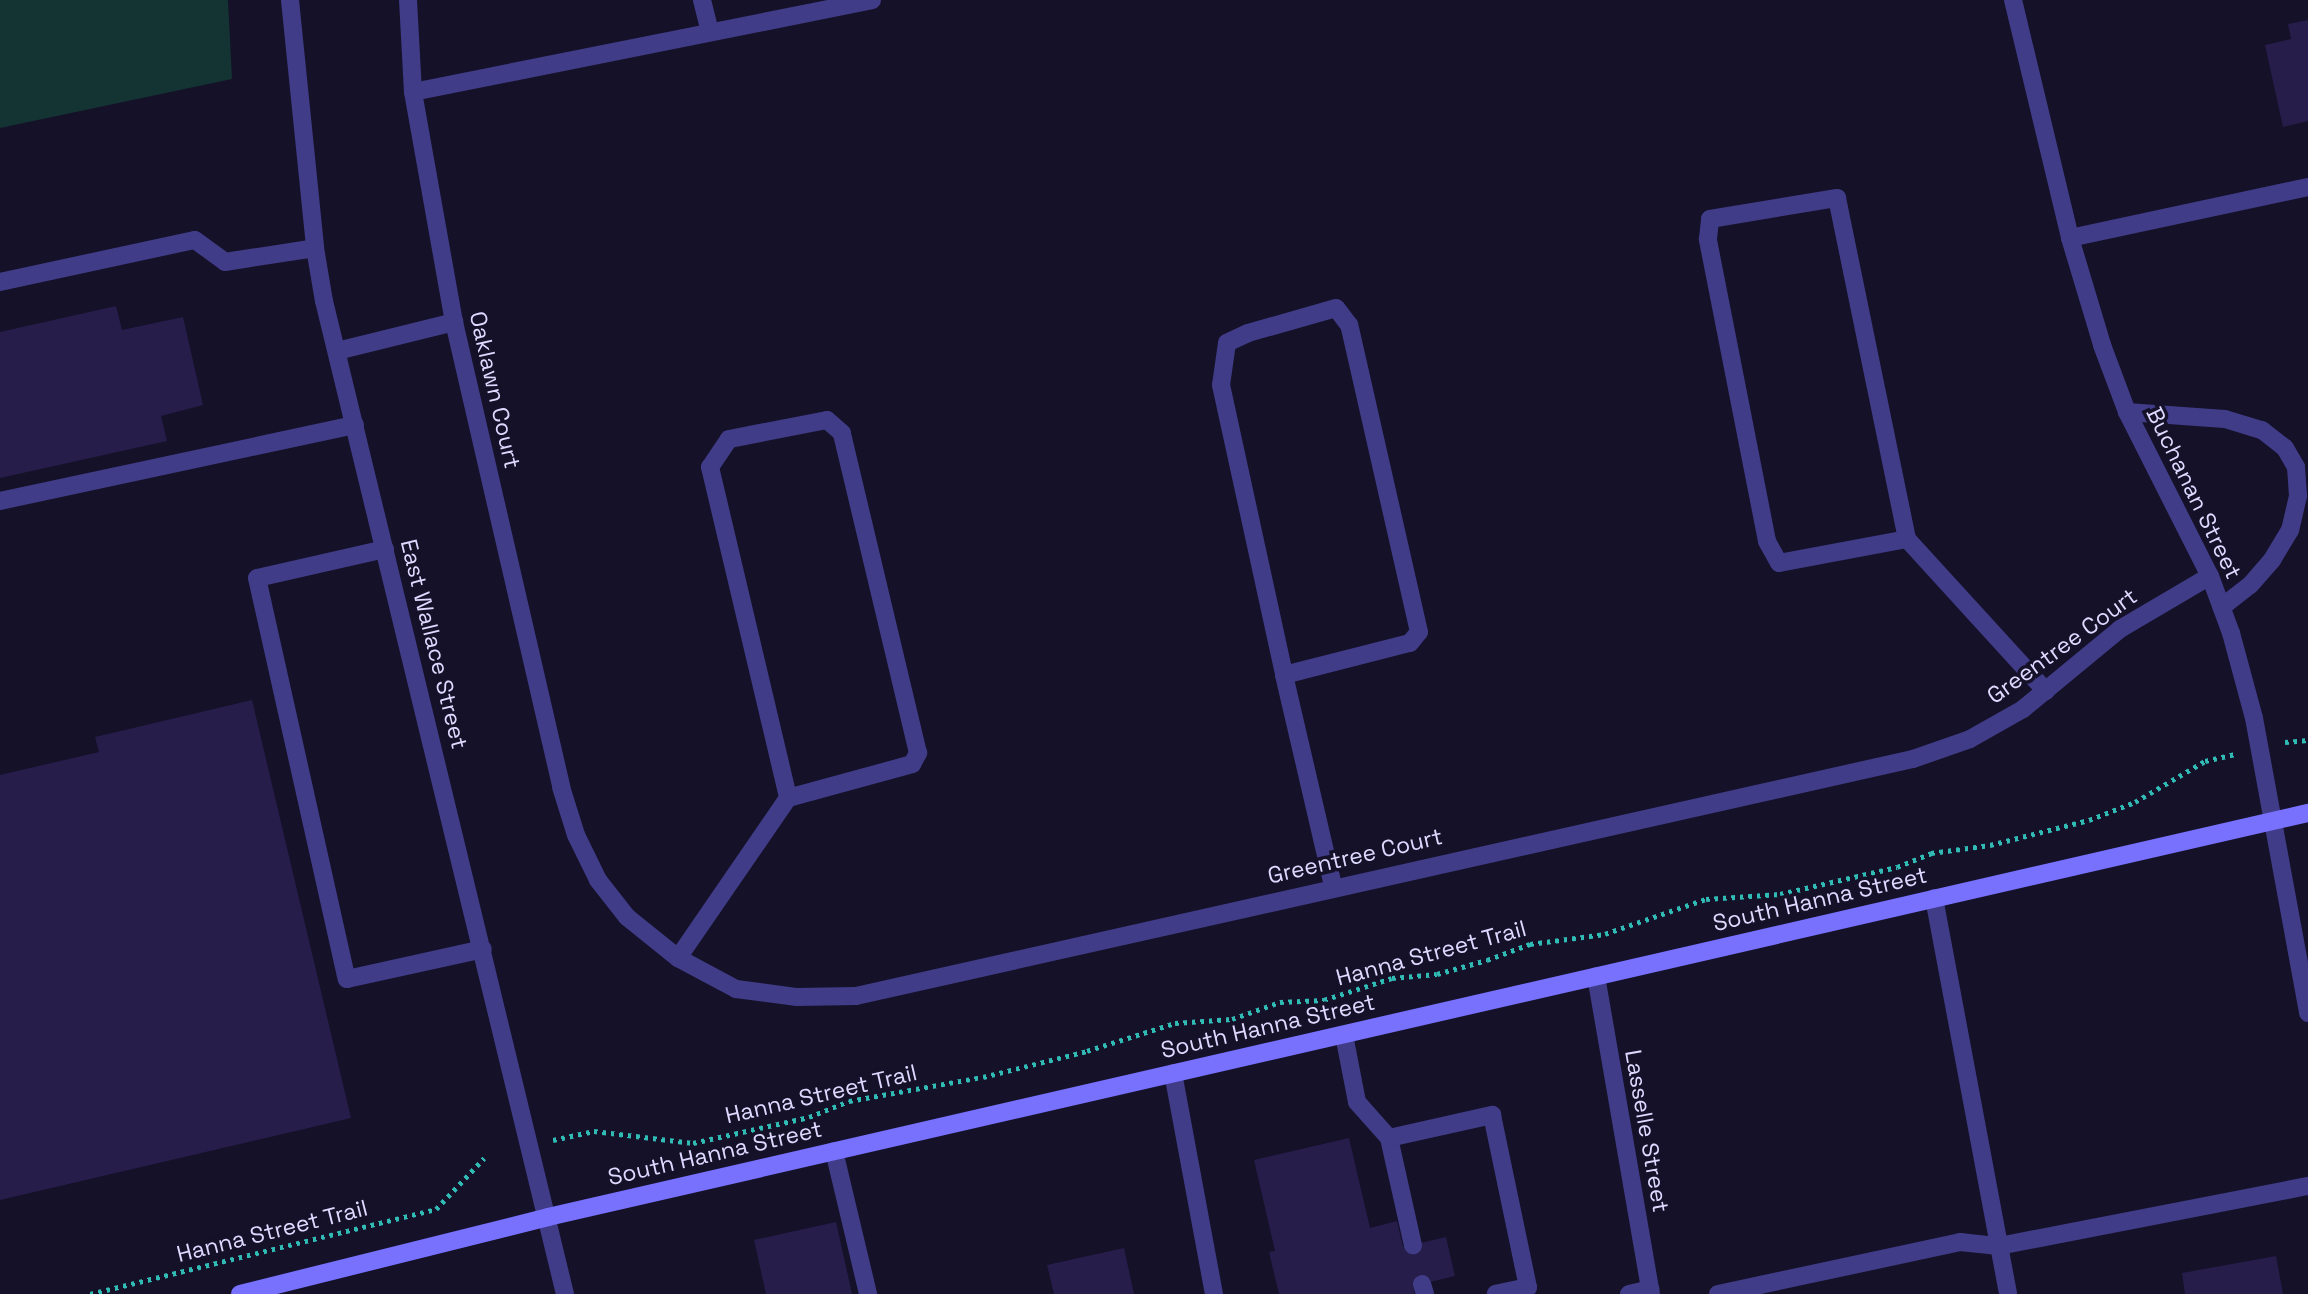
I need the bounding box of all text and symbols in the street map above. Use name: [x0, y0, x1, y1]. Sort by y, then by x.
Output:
street label: Oaklawn Court: [464, 309, 526, 471]
street label: Buchanan Street: [2140, 402, 2248, 584]
street label: East Wallace Street: [395, 536, 473, 752]
street label: Greentree Court: [1982, 582, 2142, 710]
street label: Greentree Court: [1265, 822, 1445, 890]
street label: South Hanna Street: [1710, 861, 1930, 937]
street label: Hanna Street Trail: [1333, 914, 1529, 992]
street label: South Hanna Street: [1158, 988, 1378, 1064]
street label: Lasselle Street: [1619, 1048, 1675, 1214]
street label: Hanna Street Trail: [722, 1058, 920, 1130]
street label: South Hanna Street: [605, 1115, 825, 1191]
street label: Hanna Street Trail: [173, 1194, 371, 1268]

